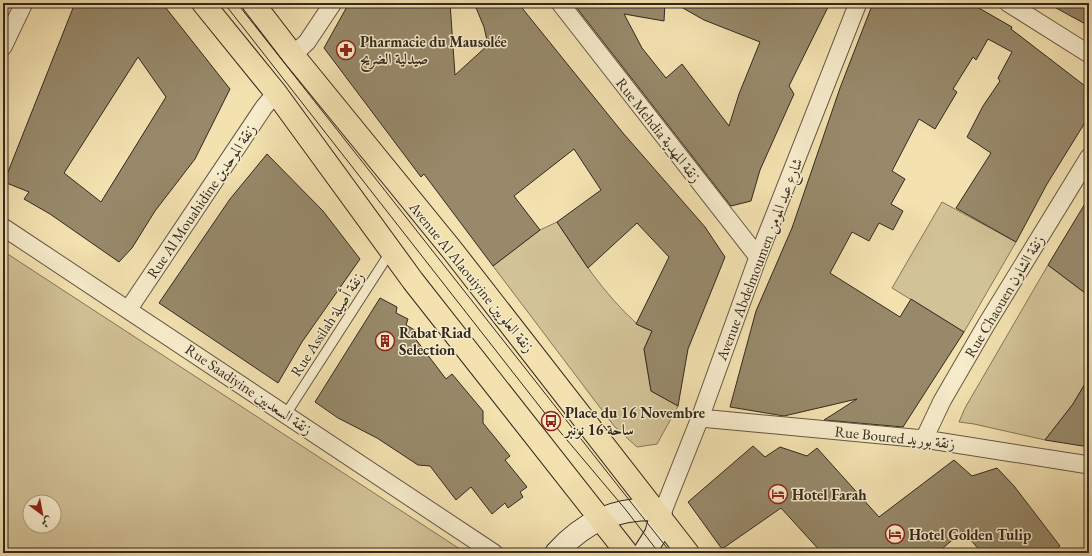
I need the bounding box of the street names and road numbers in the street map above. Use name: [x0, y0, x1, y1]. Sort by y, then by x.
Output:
street label: Rue Mehdia زنقة المهدية: [612, 74, 706, 186]
street label: Rue Al Mouahidine زنقة الموحدين: [142, 120, 260, 282]
street label: Avenue Abdelmoumen شارع عبد المومن: [711, 155, 810, 365]
street label: Avenue Al Alaouiyine زنقة العلويين: [405, 197, 539, 356]
street label: Rue Chaouen زنقة الشاون: [960, 231, 1048, 361]
street label: Rue Assilah زنقة أصيلة: [285, 267, 368, 380]
street label: Rue Saadiyine زنقة السعديين: [182, 339, 316, 439]
street label: Rue Boured زنقة بوريد: [834, 421, 956, 453]

